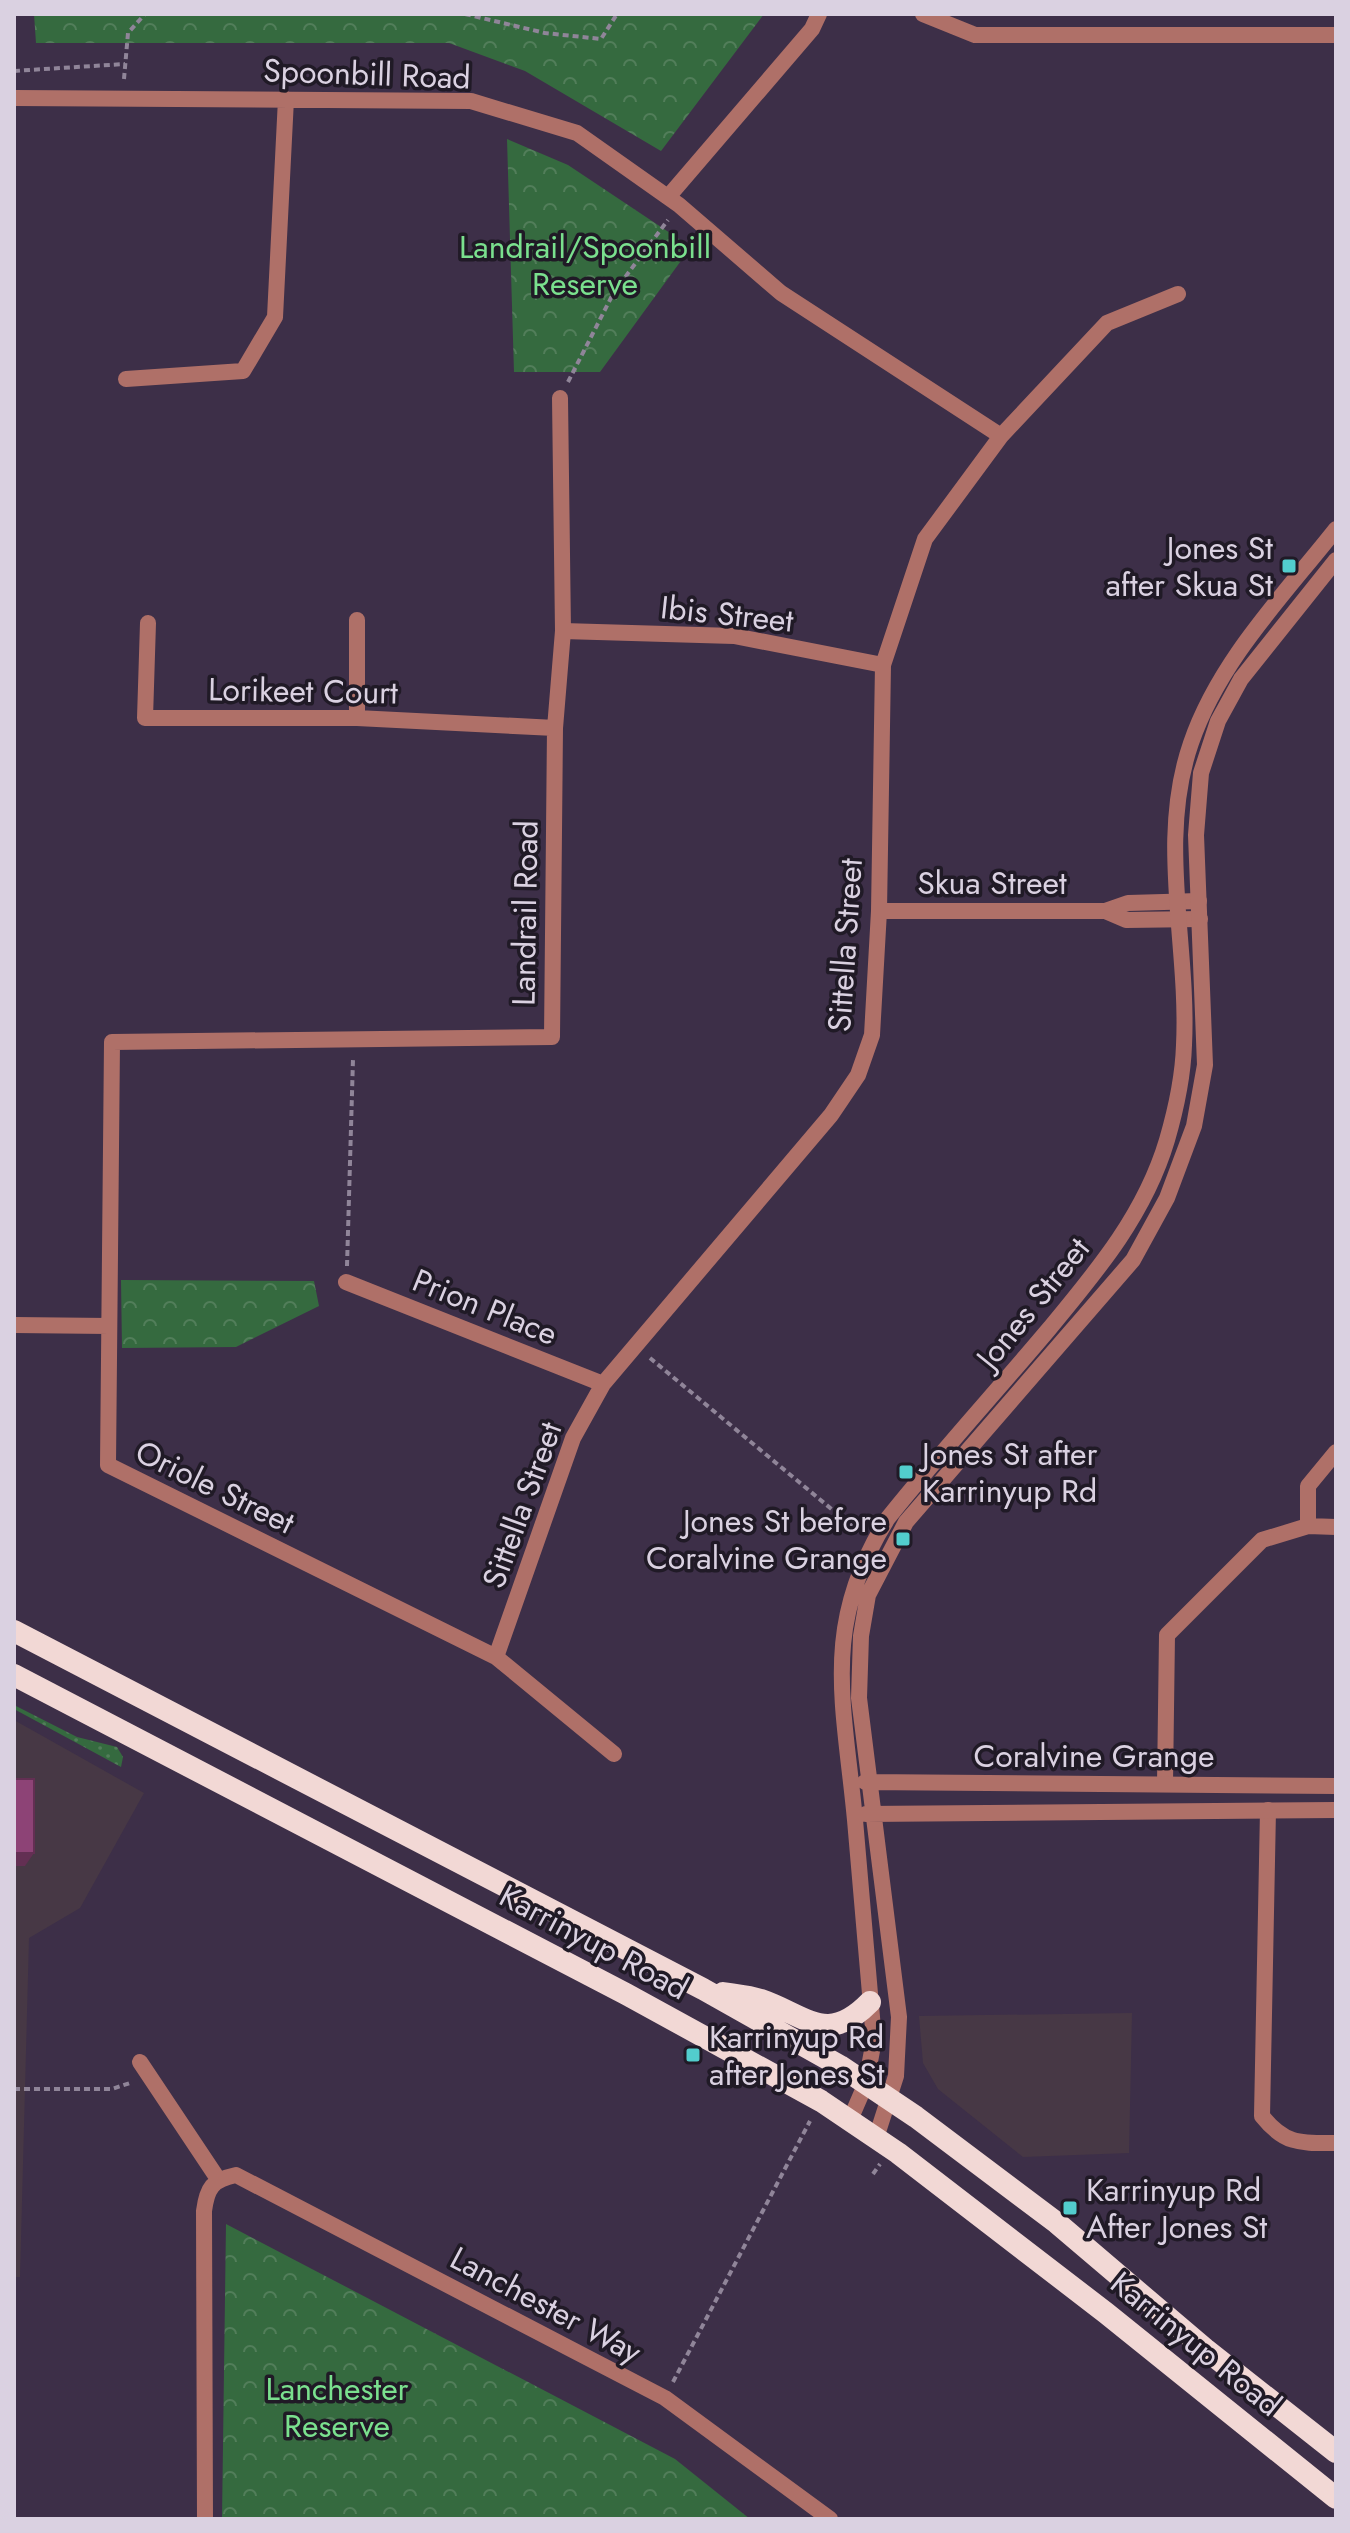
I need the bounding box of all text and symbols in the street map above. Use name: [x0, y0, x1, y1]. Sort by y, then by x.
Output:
street label: Spoonbill Road: [263, 47, 471, 101]
park label: Landrail/Spoonbill Reserve: [459, 224, 711, 307]
place label: Jones St after Skua St: [1105, 525, 1273, 608]
marker: Jones St after Skua St: [1280, 557, 1298, 575]
street label: Ibis Street: [658, 584, 796, 644]
street label: Lorikeet Court: [208, 666, 399, 716]
street label: Landrail Road: [500, 820, 550, 1006]
street label: Sittella Street: [816, 856, 874, 1033]
street label: Skua Street: [917, 860, 1067, 906]
street label: Jones Street: [963, 1227, 1101, 1382]
street label: Prion Place: [406, 1257, 564, 1357]
street label: Sittella Street: [471, 1415, 573, 1595]
street label: Oriole Street: [128, 1429, 303, 1545]
place label: Jones St after Karrinyup Rd: [918, 1431, 1097, 1514]
marker: Jones St after Karrinyup Rd: [897, 1463, 915, 1481]
place label: Jones St before Coralvine Grange: [646, 1498, 887, 1581]
marker: Jones St before Coralvine Grange: [894, 1530, 912, 1548]
street label: Coralvine Grange: [973, 1733, 1215, 1779]
street label: Karrinyup Road: [491, 1873, 697, 2011]
place label: Karrinyup Rd after Jones St: [709, 2014, 885, 2097]
marker: Karrinyup Rd after Jones St: [684, 2046, 702, 2064]
place label: Karrinyup Rd After Jones St: [1086, 2167, 1267, 2250]
marker: Karrinyup Rd After Jones St: [1061, 2199, 1079, 2217]
street label: Lanchester Way: [442, 2235, 651, 2375]
street label: Karrinyup Road: [1101, 2261, 1291, 2427]
park label: Lanchester Reserve: [265, 2366, 409, 2449]

